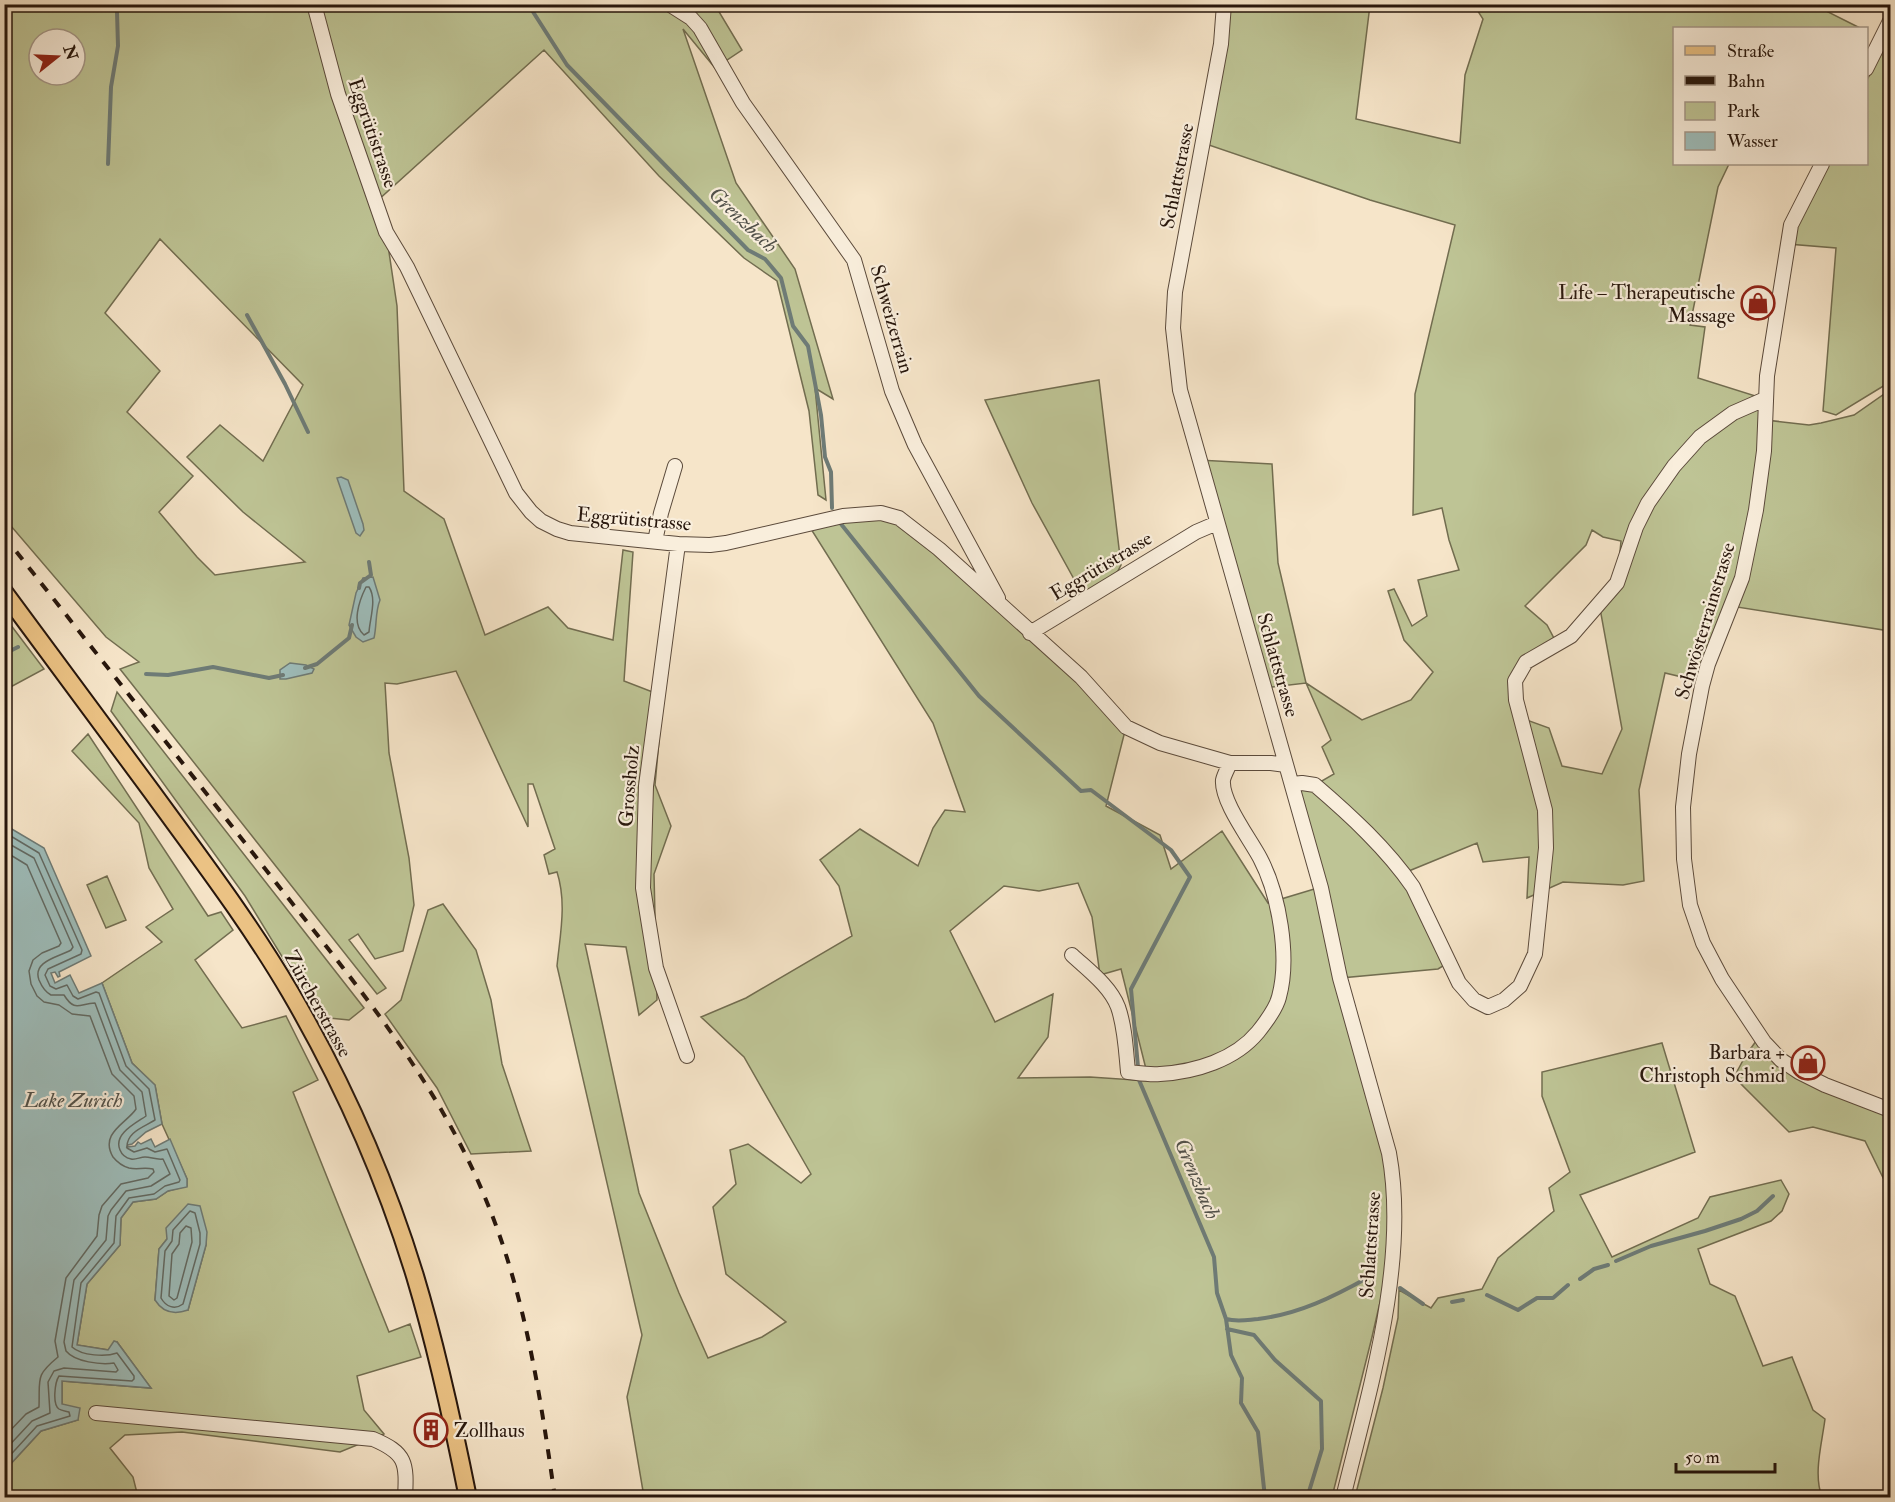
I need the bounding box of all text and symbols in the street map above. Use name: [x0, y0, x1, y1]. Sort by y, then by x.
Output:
north arrow: [27, 27, 87, 87]
legend: [1673, 27, 1868, 165]
text: Straße: [1727, 40, 1775, 63]
text: N: [58, 42, 82, 63]
text: Bahn: [1727, 70, 1765, 93]
street label: Eggrütistrasse: [343, 75, 403, 191]
text: Park: [1727, 100, 1760, 123]
street label: Schlattstrasse: [1155, 121, 1199, 231]
text: Wasser: [1726, 130, 1778, 153]
water label: Grenzbach: [703, 181, 783, 259]
street label: Schweizerrain: [865, 262, 919, 376]
place label: Life – Therapeutische Massage: [1558, 280, 1735, 328]
shop icon: Life – Therapeutische Massage: [1740, 285, 1776, 321]
street label: Eggrütistrasse: [576, 502, 692, 536]
street label: Eggrütistrasse: [1045, 526, 1157, 606]
street label: Schwösterrainstrasse: [1669, 539, 1741, 703]
street label: Schlattstrasse: [1251, 610, 1305, 720]
street label: Grossholz: [613, 744, 645, 828]
street label: Zürcherstrasse: [278, 946, 358, 1062]
place label: Barbara + Christoph Schmid: [1639, 1040, 1785, 1089]
shop icon: Barbara + Christoph Schmid: [1790, 1045, 1826, 1081]
water label: Lake Zurich: [22, 1087, 123, 1114]
water label: Grenzbach: [1168, 1135, 1226, 1223]
street label: Schlattstrasse: [1354, 1191, 1386, 1299]
building icon: Zollhaus: [413, 1412, 449, 1448]
place label: Zollhaus: [454, 1418, 525, 1443]
scale bar: [1676, 1436, 1775, 1474]
text: 50 m: [1685, 1446, 1720, 1469]

